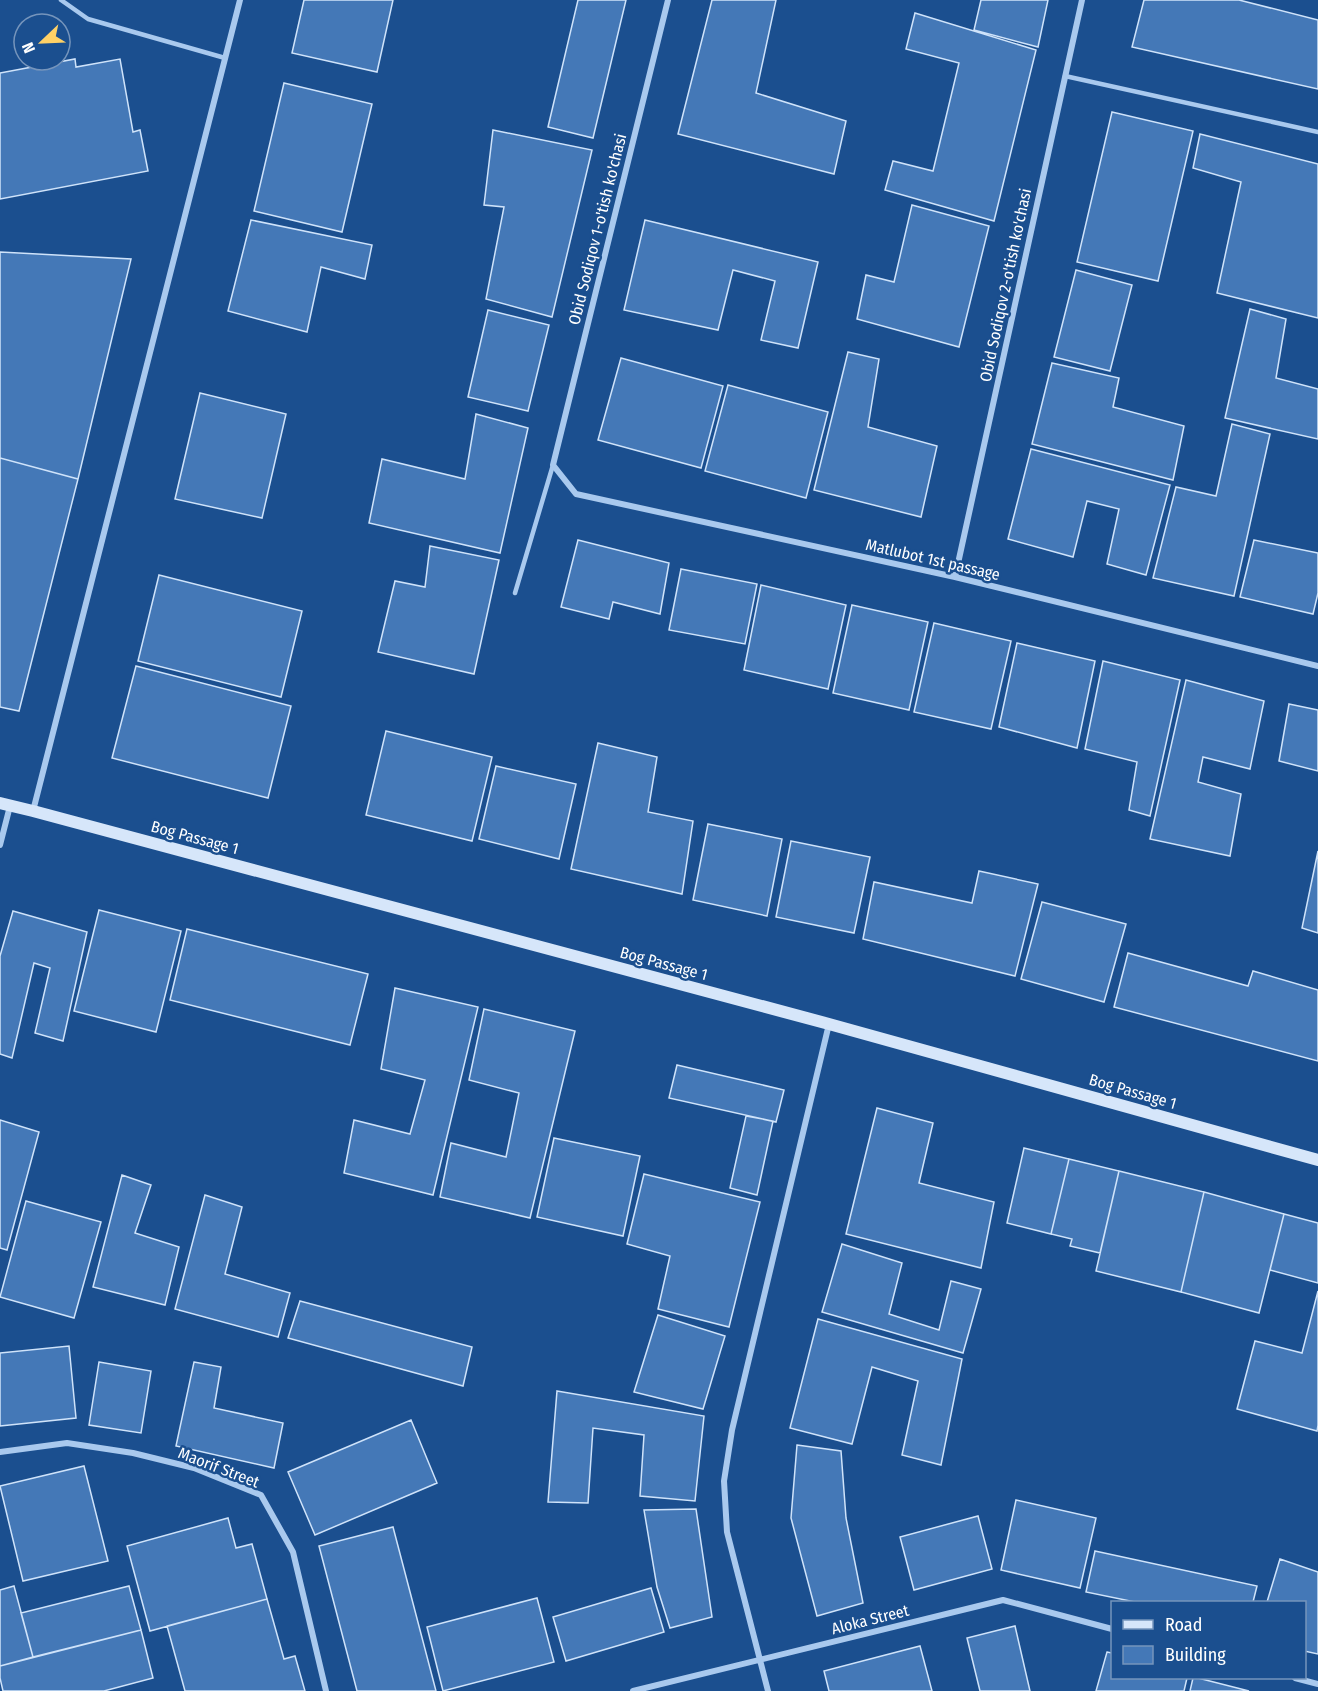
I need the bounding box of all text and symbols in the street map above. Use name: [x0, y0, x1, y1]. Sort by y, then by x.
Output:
north arrow: [12, 12, 72, 72]
text: N: [18, 40, 39, 56]
street label: Obid Sodiqov 1-o'tish ko'chasi: [565, 132, 630, 327]
street label: Obid Sodiqov 2-o'tish ko'chasi: [976, 187, 1035, 383]
street label: Matlubot 1st passage: [864, 535, 1002, 584]
street label: Bog Passage 1: [149, 817, 241, 858]
street label: Bog Passage 1: [618, 943, 710, 984]
street label: Bog Passage 1: [1087, 1070, 1179, 1113]
street label: Maorif Street: [176, 1443, 263, 1492]
street label: Aloka Street: [829, 1601, 912, 1638]
legend: [1111, 1601, 1306, 1679]
text: Road: [1165, 1614, 1202, 1636]
text: Building: [1165, 1644, 1226, 1666]

